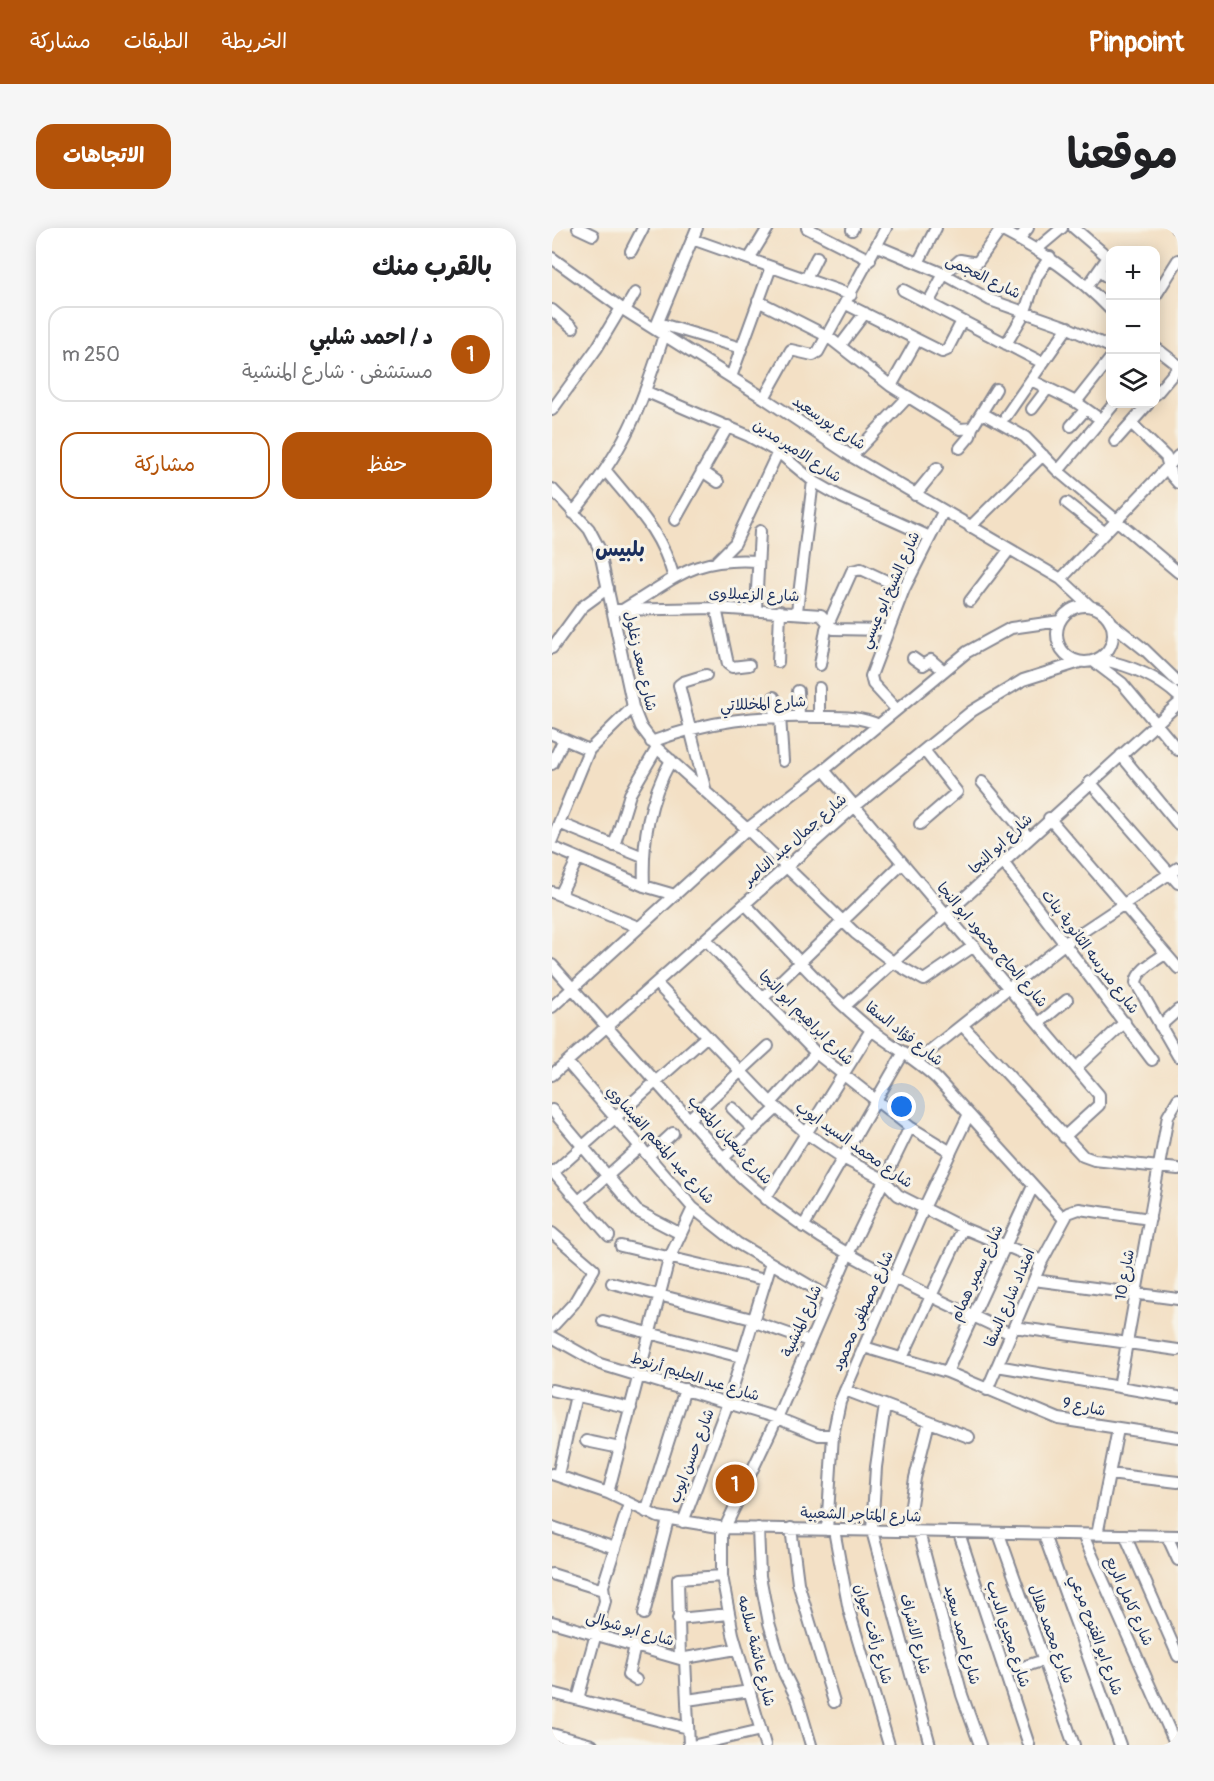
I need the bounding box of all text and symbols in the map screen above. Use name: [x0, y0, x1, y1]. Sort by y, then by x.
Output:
text: Pinpoint: [1088, 25, 1184, 60]
text: مشاركة: [30, 28, 91, 55]
text: الطبقات: [124, 28, 189, 55]
text: الخريطة: [222, 28, 287, 55]
button: الاتجاهات: [36, 124, 171, 189]
text: موقعنا: [1067, 129, 1178, 181]
map controls: [1106, 246, 1160, 408]
button: +: [1106, 246, 1160, 300]
text: بالقرب منك: [372, 251, 492, 283]
street label: شارع العجمى: [943, 251, 1023, 303]
button: −: [1106, 300, 1160, 354]
text: د / احمد شلبي: [309, 323, 433, 351]
text: 250 m: [62, 342, 120, 367]
text: 1: [467, 342, 474, 367]
button: layers: [1106, 354, 1160, 408]
text: مستشفى · شارع المنشية: [242, 359, 433, 384]
street label: شارع بورسعيد: [789, 392, 869, 454]
street label: شارع الامير مدين: [749, 415, 845, 487]
button: مشاركة: [60, 432, 270, 499]
button: حفظ: [282, 432, 492, 499]
street label: شارع الشيخ ابو عيسي: [856, 528, 927, 653]
district label: بلبيس: [595, 536, 645, 563]
street label: شارع الزعبلاوى: [708, 584, 800, 606]
street label: شارع سعد زغلول: [619, 609, 661, 713]
street label: شارع المخللاتي: [719, 692, 807, 719]
street label: شارع جمال عبد الناصر: [738, 790, 851, 891]
street label: شارع ابو النجا: [965, 810, 1037, 878]
street label: شارع الحاج محمود ابو النجا: [932, 879, 1052, 1011]
street label: شارع مدرسه الثانوية بنات: [1037, 886, 1143, 1018]
street label: شارع ابراهيم ابو النجا: [753, 966, 858, 1071]
street label: شارع فؤاد السقا: [861, 998, 947, 1070]
street label: شارع عبد المنعم الفيشاوي: [600, 1082, 718, 1210]
street label: شارع شعبان المتعب: [684, 1091, 776, 1189]
your location: [887, 1092, 916, 1121]
street label: شارع محمد السيد ايوب: [792, 1097, 916, 1193]
street label: شارع سمير همام: [946, 1222, 1008, 1325]
street label: امتداد شارع السقا: [981, 1246, 1039, 1350]
street label: شارع مصطفى محمود: [828, 1248, 898, 1374]
street label: شارع 10: [1111, 1248, 1139, 1302]
street label: شارع المنشية: [778, 1282, 826, 1360]
street label: شارع عبد الحليم أرنوط: [628, 1348, 762, 1408]
street label: شارع 9: [1061, 1393, 1107, 1421]
street label: شارع حسن ايوب: [665, 1406, 719, 1506]
pin: 1: [716, 1462, 754, 1506]
street label: شارع المتاجر الشعبية: [800, 1503, 922, 1527]
street label: شارع كامل الربع: [1100, 1553, 1157, 1649]
street label: شارع ابو الفتوح مرعي: [1062, 1572, 1127, 1699]
street label: شارع مجدي الديب: [981, 1578, 1034, 1690]
street label: شارع رأفت حيوان: [850, 1582, 896, 1686]
street label: شارع محمد هلال: [1024, 1582, 1078, 1686]
street label: شارع احمد سعيد: [940, 1583, 984, 1687]
street label: شارع الاشراف: [895, 1592, 935, 1676]
street label: شارع عائشة سلامه: [733, 1594, 779, 1708]
street label: شارع ابو شوالى: [584, 1607, 676, 1651]

